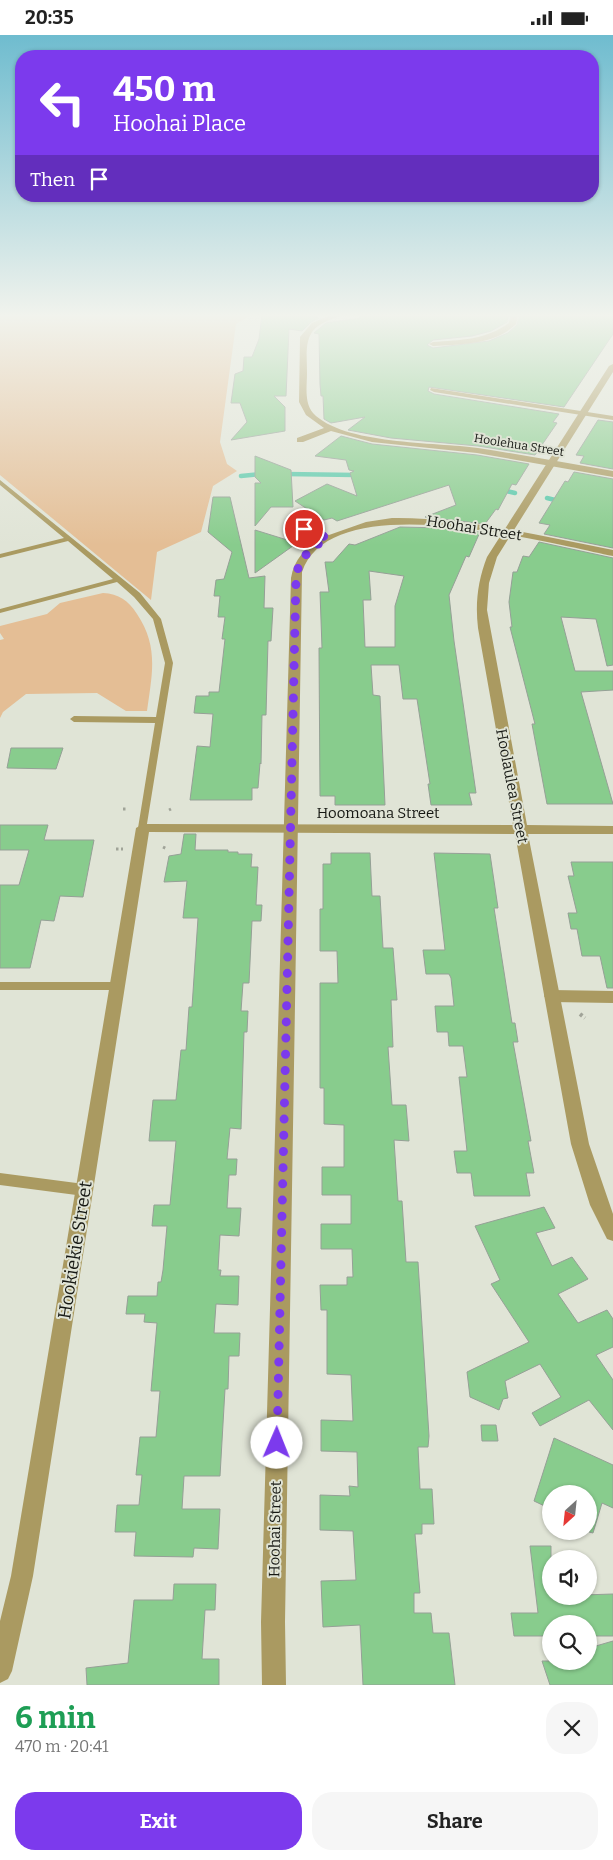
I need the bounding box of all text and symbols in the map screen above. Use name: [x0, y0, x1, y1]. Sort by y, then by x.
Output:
text: 20:35: [25, 6, 74, 29]
text: 450 m: [113, 68, 215, 110]
icon: left: [30, 70, 95, 135]
text: Hoohai Place: [113, 110, 246, 137]
icon: arrive: [85, 165, 113, 193]
text: Then: [30, 168, 75, 191]
street label: Hoolehua Street: [473, 431, 566, 459]
pin: [283, 508, 325, 550]
street label: Hoohai Street: [425, 512, 524, 545]
icon: arrive: [290, 515, 318, 543]
street label: Hoolaulea Street: [492, 727, 532, 846]
street label: Hoomoana Street: [316, 804, 440, 822]
street label: Hookiekie Street: [53, 1179, 97, 1321]
position arrow: [250, 1416, 302, 1468]
street label: Hoohai Street: [265, 1480, 285, 1577]
north arrow: [542, 1485, 598, 1540]
map controls: [542, 1485, 597, 1670]
button: sound: [542, 1550, 597, 1605]
button: search: [542, 1615, 597, 1670]
text: 6 min: [15, 1700, 96, 1736]
button: close: [546, 1702, 598, 1754]
text: 470 m · 20:41: [15, 1737, 109, 1756]
button: Exit: [15, 1792, 302, 1850]
button: Share: [312, 1792, 598, 1850]

